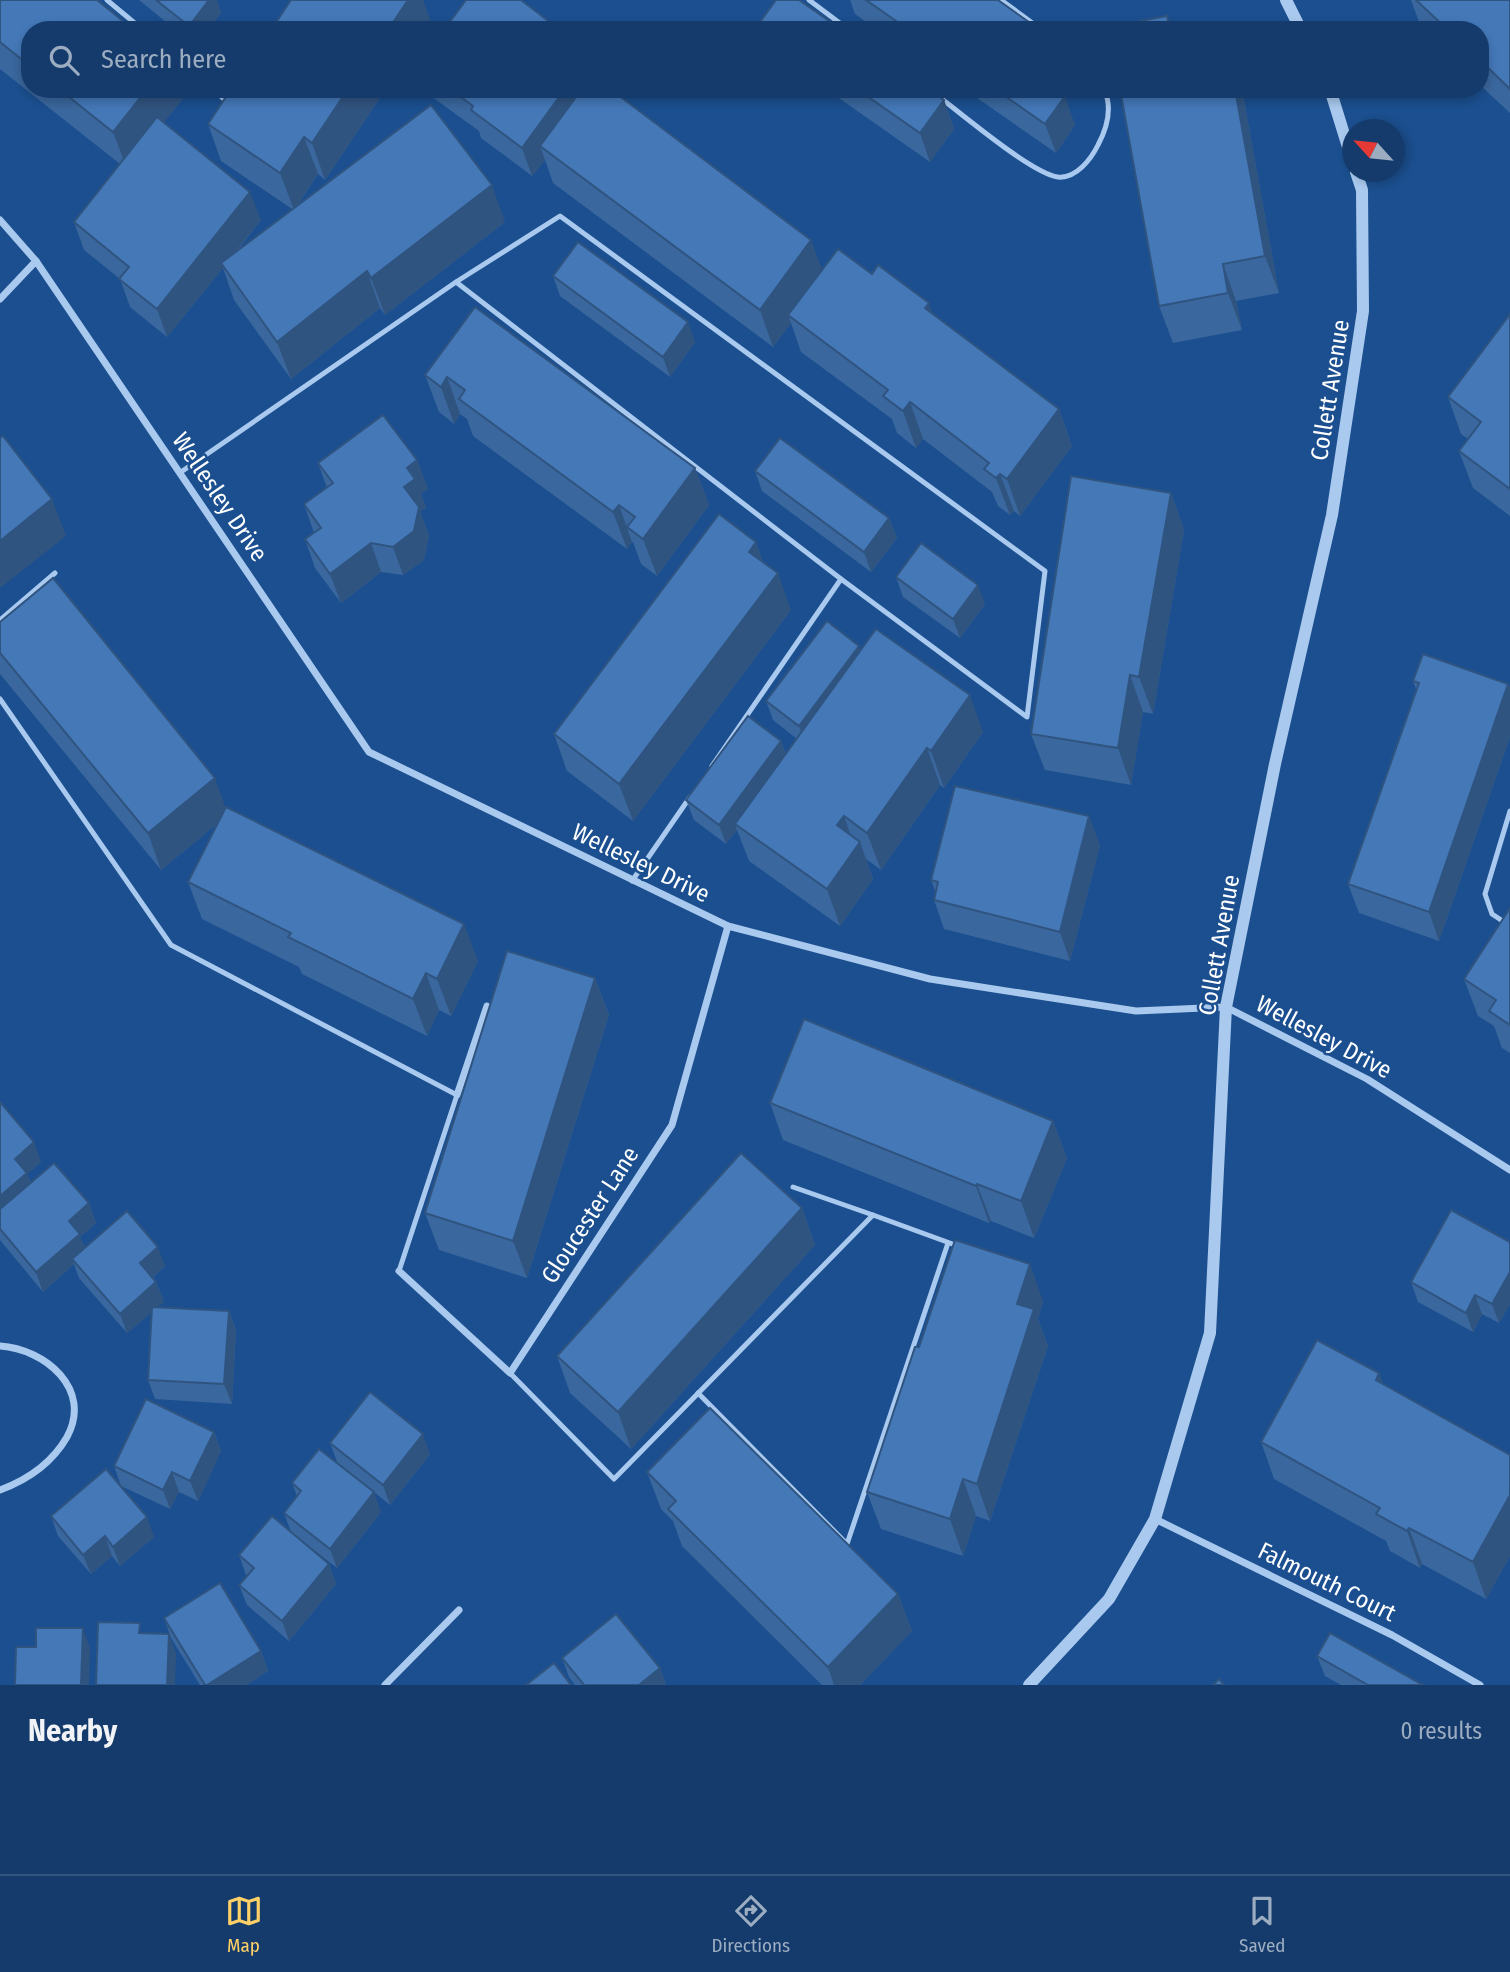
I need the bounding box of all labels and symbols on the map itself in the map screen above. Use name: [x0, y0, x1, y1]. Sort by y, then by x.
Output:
north arrow: [1342, 119, 1405, 182]
street label: Collett Avenue: [1305, 318, 1355, 462]
street label: Wellesley Drive: [167, 427, 273, 567]
street label: Wellesley Drive: [568, 818, 714, 908]
street label: Collett Avenue: [1193, 873, 1245, 1017]
street label: Wellesley Drive: [1251, 990, 1397, 1084]
street label: Gloucester Lane: [535, 1141, 645, 1289]
street label: Falmouth Court: [1254, 1537, 1401, 1627]

